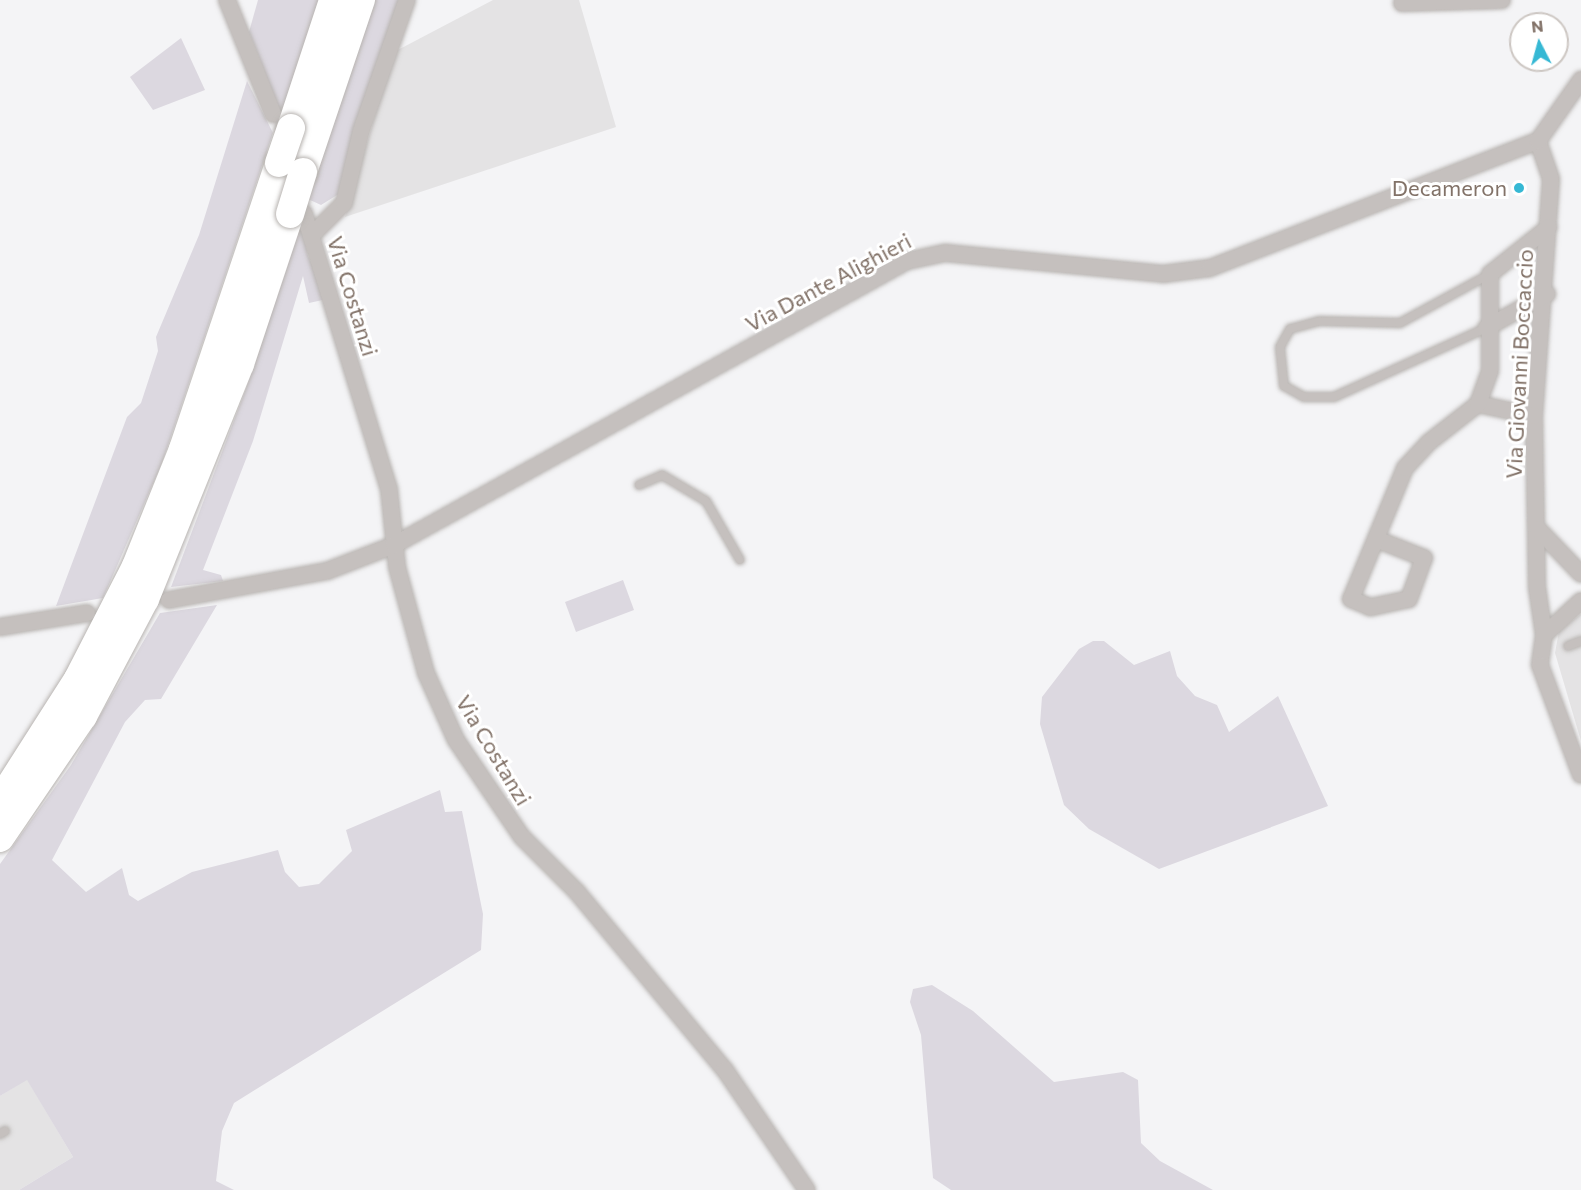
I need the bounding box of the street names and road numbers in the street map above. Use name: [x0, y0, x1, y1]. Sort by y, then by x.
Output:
street label: Via Dante Alighieri: [741, 227, 915, 337]
street label: Via Costanzi: [322, 233, 384, 359]
street label: Via Giovanni Boccaccio: [1500, 249, 1538, 479]
street label: Via Costanzi: [451, 690, 537, 810]

